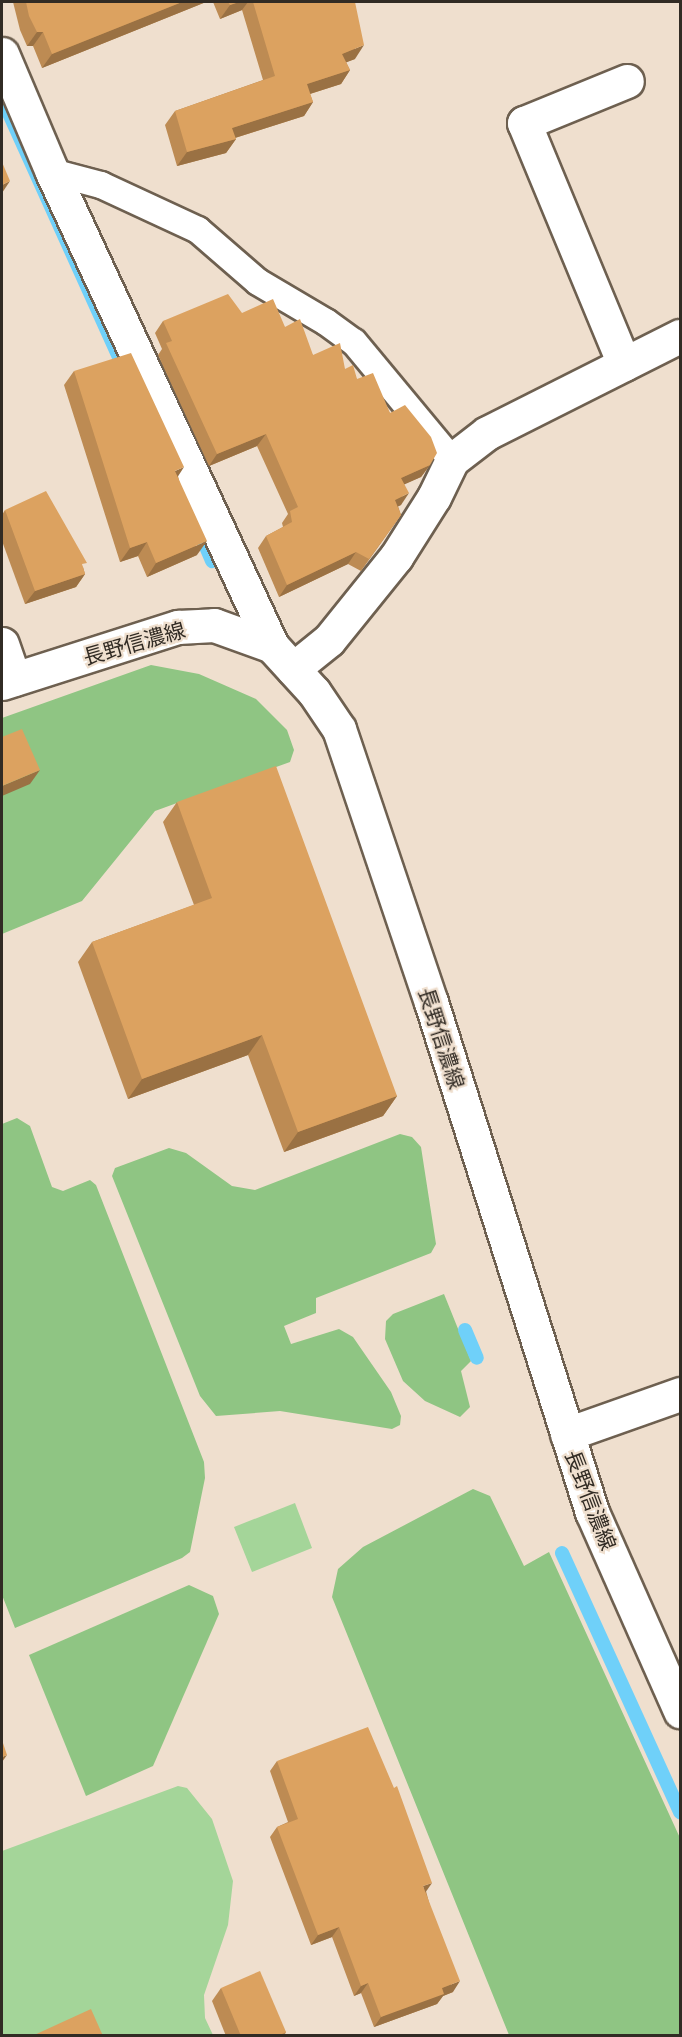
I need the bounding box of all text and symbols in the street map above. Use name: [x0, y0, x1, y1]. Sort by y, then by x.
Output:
street label: 長野信濃線: [80, 616, 188, 670]
street label: 長野信濃線: [414, 984, 470, 1092]
street label: 長野信濃線: [560, 1446, 622, 1554]

